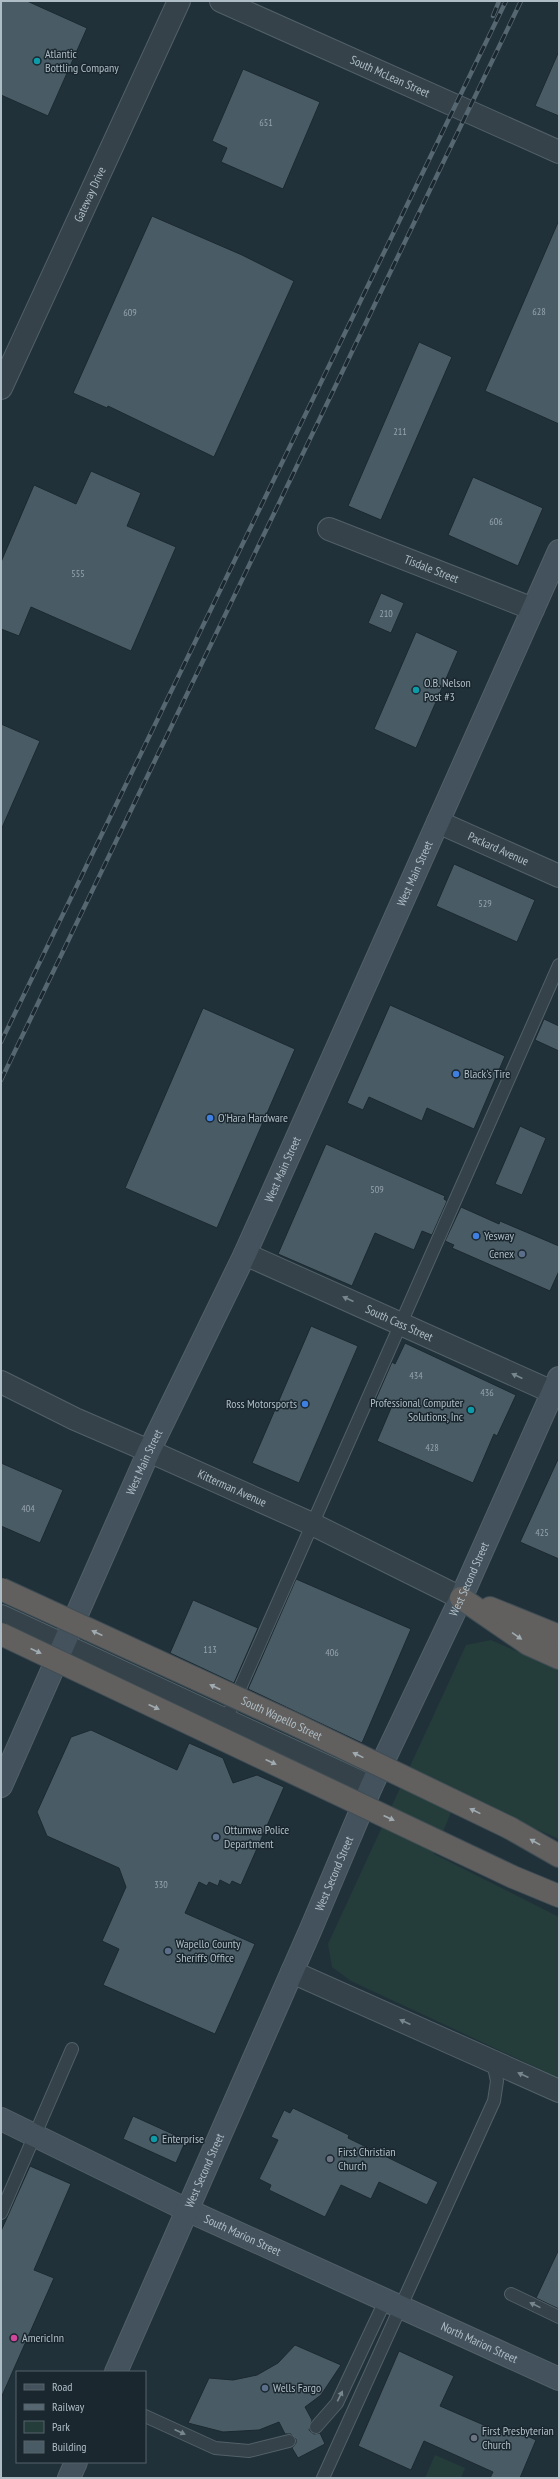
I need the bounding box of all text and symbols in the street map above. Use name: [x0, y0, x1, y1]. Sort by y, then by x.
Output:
place label: Atlantic Bottling Company: [45, 46, 119, 75]
street label: South McLean Street: [348, 52, 433, 101]
marker: Atlantic Bottling Company: [32, 56, 42, 66]
house number: 651: [259, 116, 273, 129]
street label: Gateway Drive: [70, 164, 109, 224]
house number: 628: [532, 305, 546, 318]
house number: 609: [123, 306, 137, 319]
house number: 211: [393, 425, 407, 438]
house number: 606: [489, 515, 503, 528]
street label: Tisdale Street: [402, 551, 462, 586]
house number: 555: [71, 567, 85, 580]
house number: 210: [379, 607, 393, 620]
place label: O.B. Nelson Post #3: [424, 675, 471, 704]
marker: O.B. Nelson Post #3: [411, 685, 421, 695]
street label: Packard Avenue: [466, 828, 531, 869]
street label: West Main Street: [393, 838, 436, 909]
house number: 529: [478, 897, 492, 910]
place label: Black's Tire: [464, 1066, 510, 1081]
marker: Black's Tire: [451, 1069, 461, 1079]
place label: O'Hara Hardware: [218, 1110, 288, 1125]
marker: O'Hara Hardware: [205, 1113, 215, 1123]
street label: West Main Street: [261, 1133, 304, 1204]
house number: 509: [370, 1183, 384, 1196]
place label: Yesway: [484, 1228, 514, 1243]
marker: Yesway: [471, 1231, 481, 1241]
place label: Cenex: [489, 1246, 514, 1261]
marker: Cenex: [517, 1249, 527, 1259]
one-way arrow: [342, 1296, 353, 1302]
street label: South Cass Street: [363, 1301, 436, 1345]
house number: 434: [409, 1369, 423, 1382]
one-way arrow: [511, 1373, 523, 1379]
house number: 436: [480, 1386, 494, 1399]
place label: Professional Computer Solutions, Inc: [370, 1395, 464, 1424]
place label: Ross Motorsports: [226, 1396, 297, 1411]
marker: Ross Motorsports: [300, 1399, 310, 1409]
marker: Professional Computer Solutions, Inc: [466, 1405, 476, 1415]
street label: West Main Street: [123, 1426, 166, 1497]
house number: 428: [425, 1441, 439, 1454]
street label: Kitterman Avenue: [195, 1466, 269, 1510]
house number: 404: [21, 1502, 35, 1515]
house number: 425: [535, 1526, 549, 1539]
street label: West Second Street: [445, 1539, 492, 1619]
one-way arrow: [91, 1630, 103, 1636]
one-way arrow: [512, 1632, 522, 1640]
house number: 113: [203, 1643, 217, 1656]
house number: 406: [325, 1646, 339, 1659]
one-way arrow: [31, 1648, 42, 1654]
one-way arrow: [209, 1684, 221, 1691]
street label: South Wapello Street: [239, 1693, 325, 1744]
one-way arrow: [148, 1704, 159, 1710]
one-way arrow: [352, 1752, 364, 1758]
one-way arrow: [266, 1759, 277, 1765]
one-way arrow: [469, 1808, 481, 1814]
one-way arrow: [383, 1815, 394, 1821]
place label: Ottumwa Police Department: [224, 1822, 289, 1851]
marker: Ottumwa Police Department: [211, 1832, 221, 1842]
street label: West Second Street: [311, 1833, 357, 1913]
one-way arrow: [529, 1839, 540, 1846]
house number: 330: [154, 1878, 168, 1891]
place label: Wapello County Sheriffs Office: [176, 1936, 241, 1965]
marker: Wapello County Sheriffs Office: [163, 1946, 173, 1956]
one-way arrow: [399, 2019, 410, 2025]
one-way arrow: [518, 2072, 529, 2078]
street label: West Second Street: [181, 2130, 227, 2210]
place label: Enterprise: [162, 2131, 204, 2146]
marker: Enterprise: [149, 2134, 159, 2144]
place label: First Christian Church: [338, 2144, 395, 2173]
marker: First Christian Church: [325, 2154, 335, 2164]
street label: South Marion Street: [202, 2211, 284, 2259]
one-way arrow: [529, 2302, 541, 2308]
street label: North Marion Street: [439, 2318, 521, 2366]
place label: AmericInn: [22, 2330, 64, 2345]
marker: AmericInn: [9, 2333, 19, 2343]
legend: [16, 2371, 146, 2463]
text: Road: [52, 2379, 72, 2394]
place label: Wells Fargo: [273, 2380, 321, 2395]
marker: Wells Fargo: [260, 2383, 270, 2393]
one-way arrow: [337, 2391, 343, 2402]
text: Railway: [52, 2399, 85, 2414]
text: Park: [52, 2419, 70, 2434]
place label: First Presbyterian Church: [482, 2423, 554, 2452]
one-way arrow: [175, 2429, 186, 2435]
marker: First Presbyterian Church: [469, 2433, 479, 2443]
text: Building: [52, 2439, 87, 2454]

